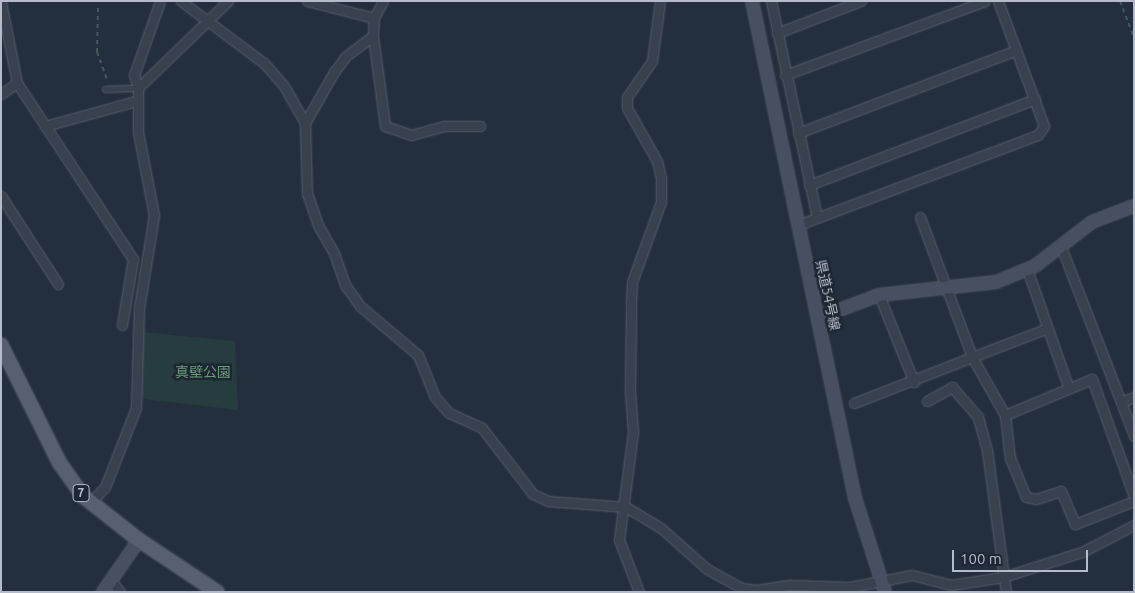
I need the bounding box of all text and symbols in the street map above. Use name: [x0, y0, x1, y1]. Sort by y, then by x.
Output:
street label: 県道54号線: [812, 258, 844, 332]
park label: 真壁公園: [175, 364, 231, 380]
road number: 7: [72, 483, 90, 502]
scale bar: [955, 540, 1091, 572]
text: 100 m: [960, 550, 1002, 567]

